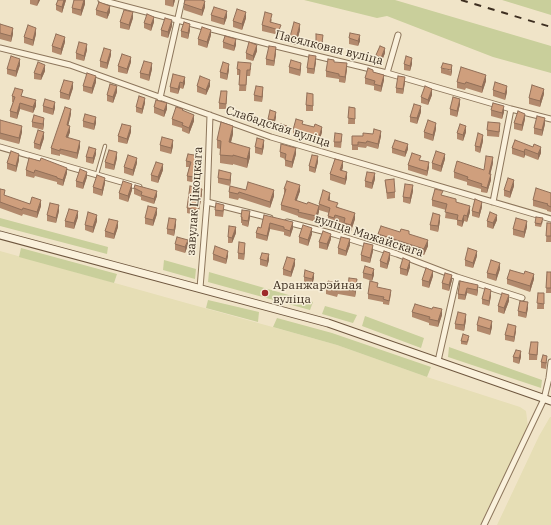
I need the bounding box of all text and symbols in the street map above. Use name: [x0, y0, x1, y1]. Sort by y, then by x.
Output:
street label: Пасялковая вуліца: [273, 28, 385, 68]
street label: Слабадская вуліца: [224, 103, 332, 151]
street label: завулак Цікоцкага: [184, 146, 206, 256]
street label: вуліца Мажайскага: [313, 212, 425, 260]
place label: Аранжарэйная вуліца: [273, 279, 362, 307]
marker: Аранжарэйная вуліца: [260, 288, 270, 298]

